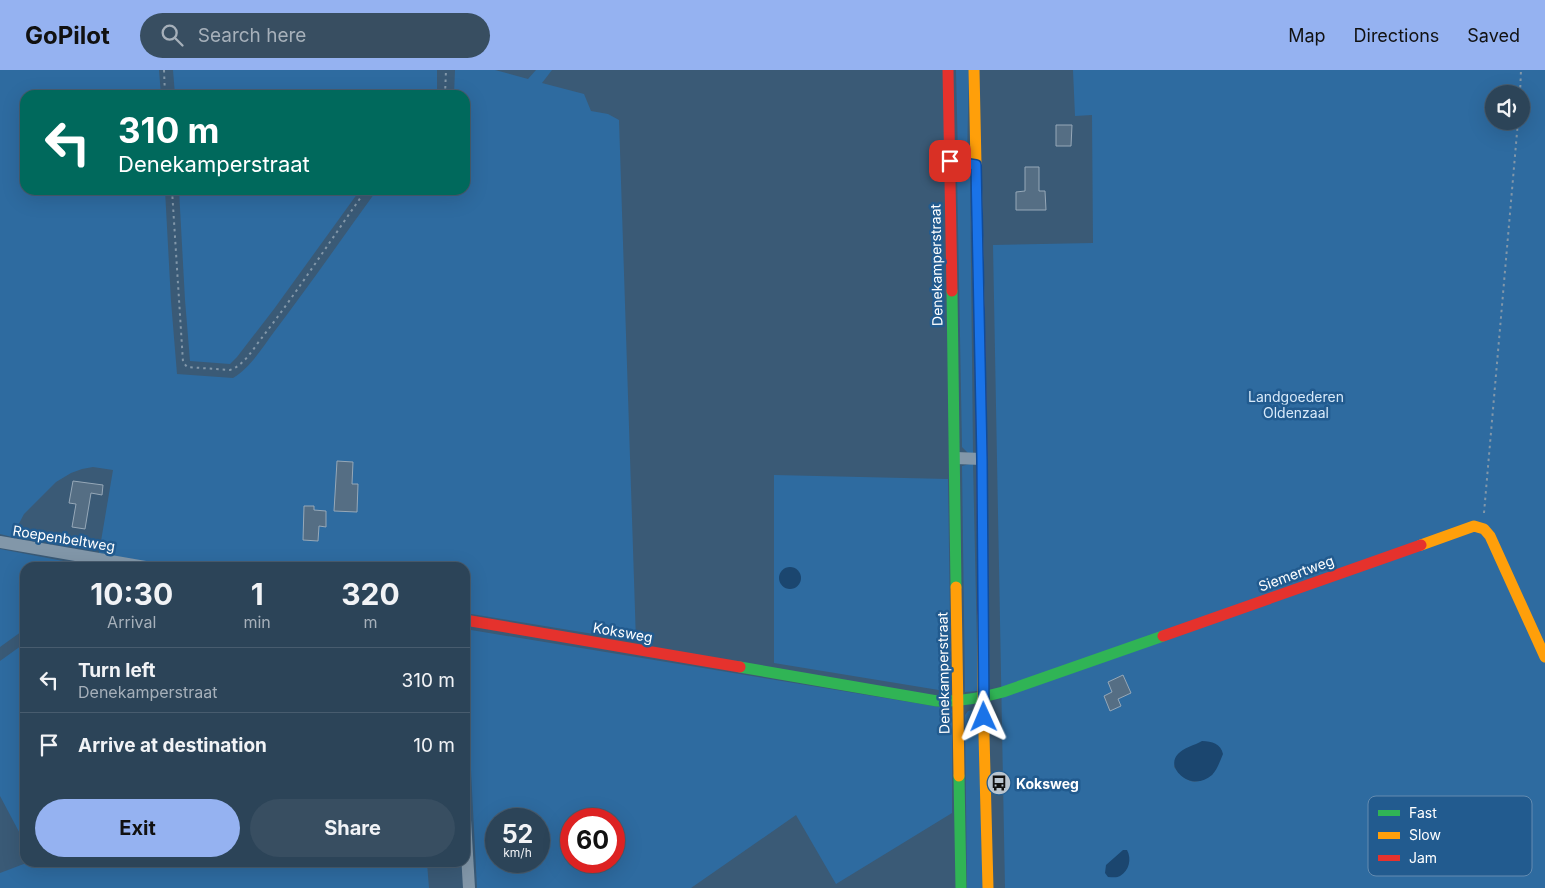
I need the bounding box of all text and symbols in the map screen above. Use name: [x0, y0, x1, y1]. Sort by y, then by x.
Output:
search box: [140, 13, 490, 58]
text: GoPilot: [25, 21, 110, 50]
icon: search: [158, 21, 186, 49]
text: Search here: [198, 24, 306, 47]
text: Map: [1288, 25, 1326, 46]
text: Directions: [1354, 25, 1439, 46]
text: Saved: [1467, 25, 1520, 46]
map controls: [1485, 85, 1530, 130]
button: sound: [1485, 85, 1530, 130]
text: 310 m: [118, 109, 220, 151]
icon: left: [35, 110, 100, 175]
pin: [929, 140, 971, 182]
icon: arrive: [936, 147, 964, 175]
text: Denekamperstraat: [118, 151, 310, 177]
street label: Denekamperstraat: [926, 203, 946, 326]
park label: Landgoederen Oldenzaal: [1248, 388, 1344, 421]
street label: Roepenbeltweg: [12, 522, 116, 554]
street label: Siemertweg: [1256, 551, 1336, 595]
text: 10:30: [90, 576, 173, 612]
text: 1: [251, 576, 264, 612]
text: 320: [341, 576, 400, 612]
street label: Denekamperstraat: [933, 611, 953, 734]
text: Arrival: [107, 612, 156, 632]
text: min: [243, 612, 271, 632]
text: m: [363, 612, 377, 632]
street label: Koksweg: [592, 618, 654, 646]
text: Turn left: [78, 659, 156, 682]
icon: left: [35, 666, 63, 694]
text: 310 m: [402, 669, 455, 692]
text: Denekamperstraat: [78, 682, 218, 702]
position arrow: [957, 690, 1009, 742]
icon: arrive: [35, 731, 63, 759]
text: Arrive at destination: [78, 734, 267, 757]
text: 10 m: [413, 734, 455, 757]
bus stop icon: Koksweg: [986, 770, 1012, 796]
place label: Koksweg: [1016, 775, 1079, 792]
legend: [1368, 796, 1532, 876]
button: Exit: [35, 799, 240, 857]
button: Share: [250, 799, 455, 857]
text: Fast: [1409, 804, 1437, 821]
speed limit sign: 60: [560, 808, 625, 873]
text: 52: [502, 819, 533, 849]
text: Slow: [1409, 826, 1441, 843]
text: km/h: [503, 845, 532, 860]
text: Jam: [1409, 849, 1437, 866]

